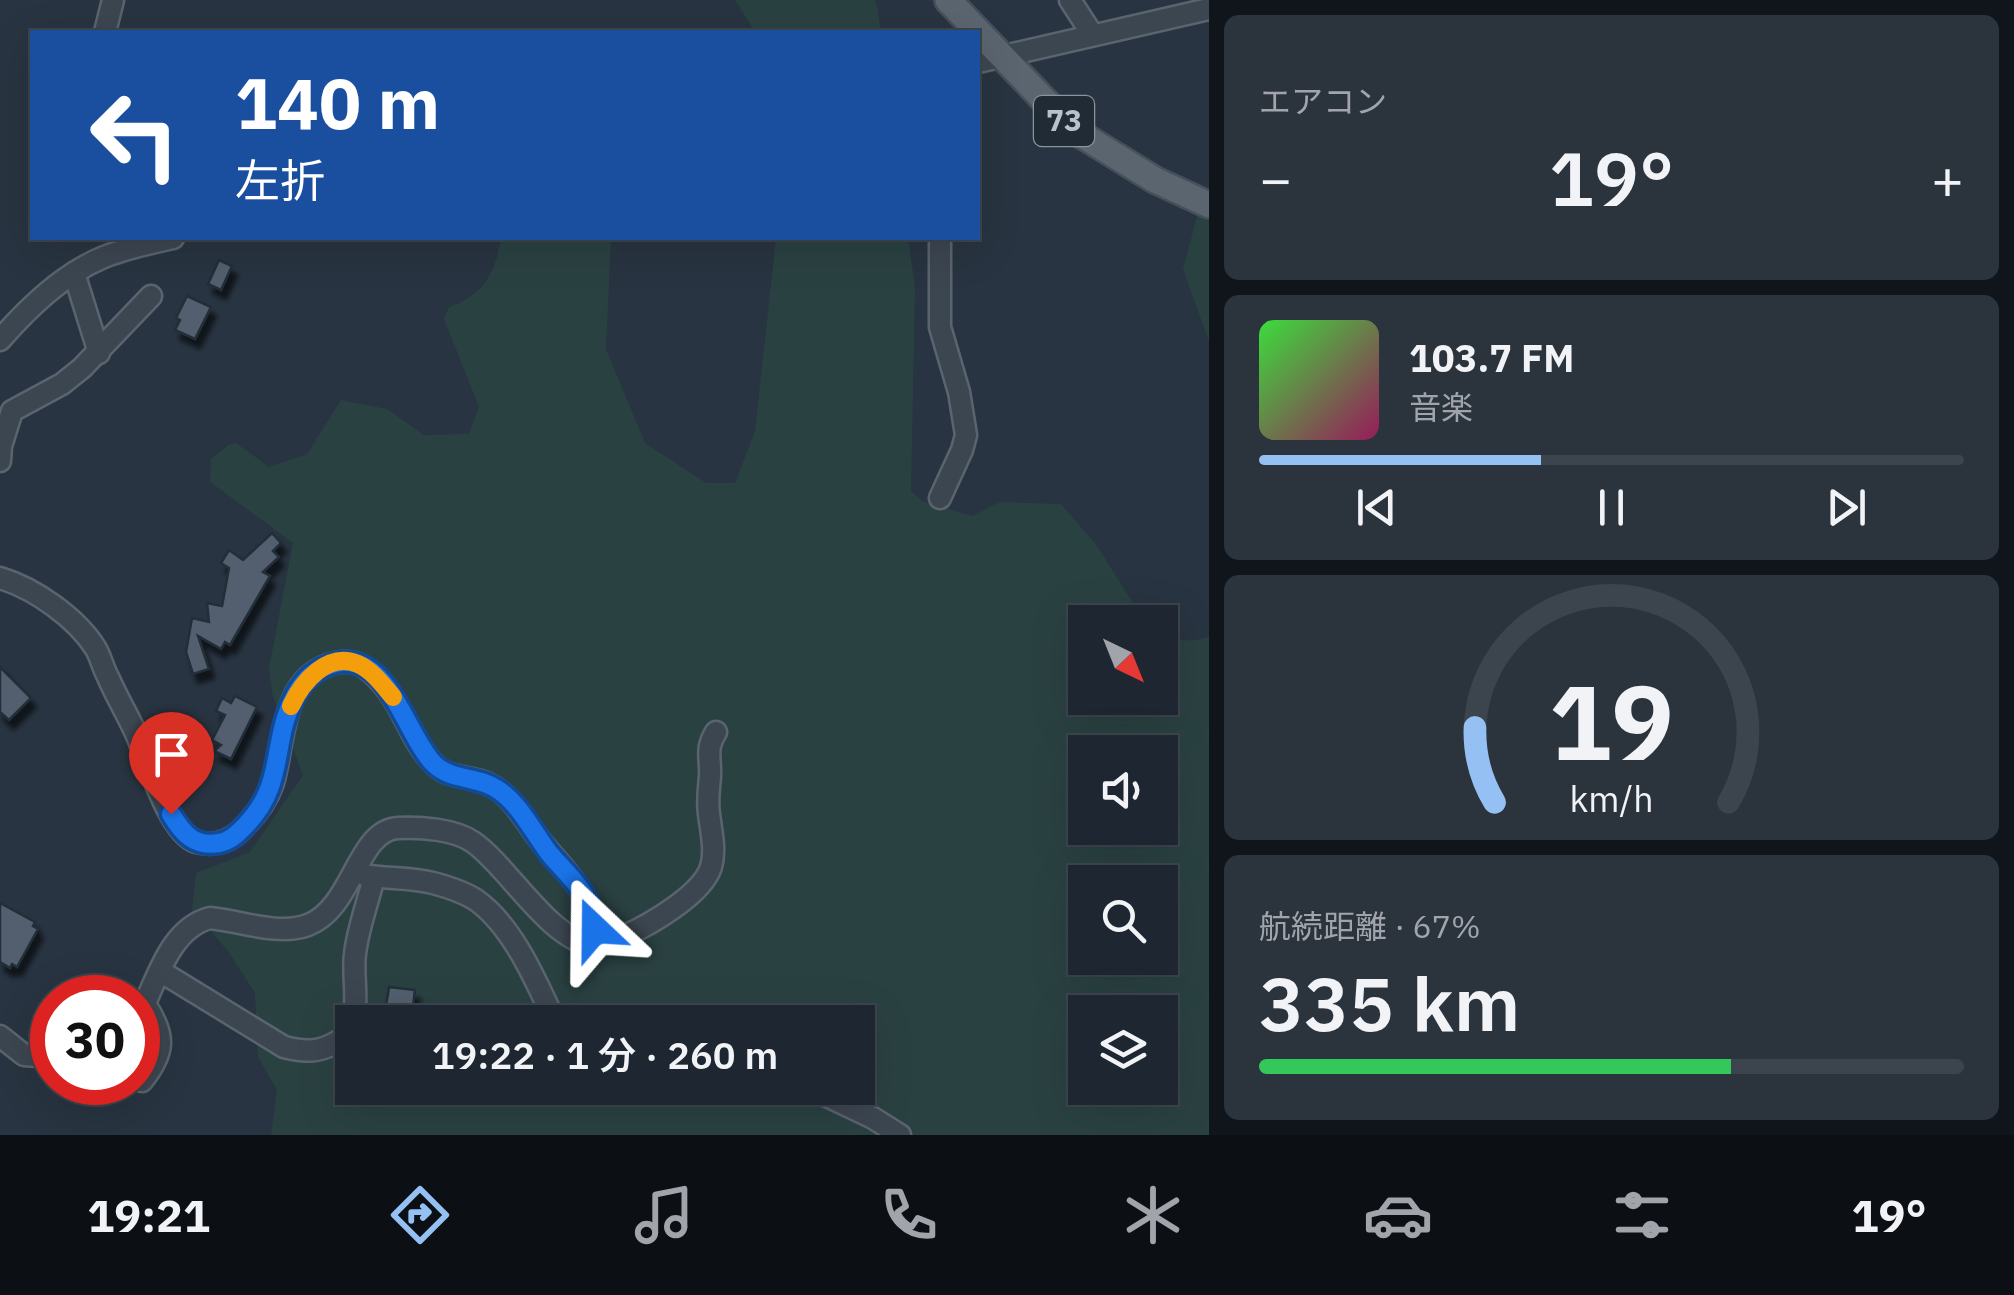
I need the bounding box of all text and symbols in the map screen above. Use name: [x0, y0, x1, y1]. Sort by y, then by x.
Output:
text: 140 m: [235, 57, 440, 148]
icon: left: [70, 70, 200, 200]
text: エアコン: [1259, 80, 1387, 122]
road number: 73: [1034, 96, 1094, 146]
text: 19°: [1549, 129, 1674, 227]
text: −: [1259, 143, 1292, 214]
text: +: [1931, 143, 1964, 214]
text: 左折: [235, 151, 325, 209]
text: 103.7 FM: [1409, 333, 1574, 382]
text: 音楽: [1409, 386, 1473, 428]
icon: previous: [1349, 480, 1404, 535]
icon: pause: [1584, 480, 1639, 535]
icon: next: [1819, 480, 1874, 535]
north arrow: [1068, 605, 1178, 715]
map controls: [1068, 605, 1178, 1105]
text: 19: [1549, 653, 1674, 789]
pin: [129, 712, 214, 815]
icon: arrive: [144, 727, 199, 782]
button: sound: [1068, 735, 1178, 845]
text: km/h: [1569, 775, 1654, 822]
button: search: [1068, 865, 1178, 975]
position arrow: [543, 877, 647, 981]
text: 航続距離 · 67%: [1259, 905, 1481, 947]
text: 335 km: [1259, 954, 1520, 1052]
speed limit sign: 30: [30, 975, 160, 1105]
button: layers: [1068, 995, 1178, 1105]
text: 19:22 · 1 分 · 260 m: [432, 1030, 778, 1079]
icon: directions: [385, 1180, 455, 1250]
icon: music: [629, 1180, 699, 1250]
icon: phone: [874, 1180, 944, 1250]
icon: climate: [1118, 1180, 1188, 1250]
icon: car: [1363, 1180, 1433, 1250]
icon: filters: [1607, 1180, 1677, 1250]
text: 19:21: [87, 1186, 210, 1244]
text: 19°: [1851, 1186, 1927, 1244]

